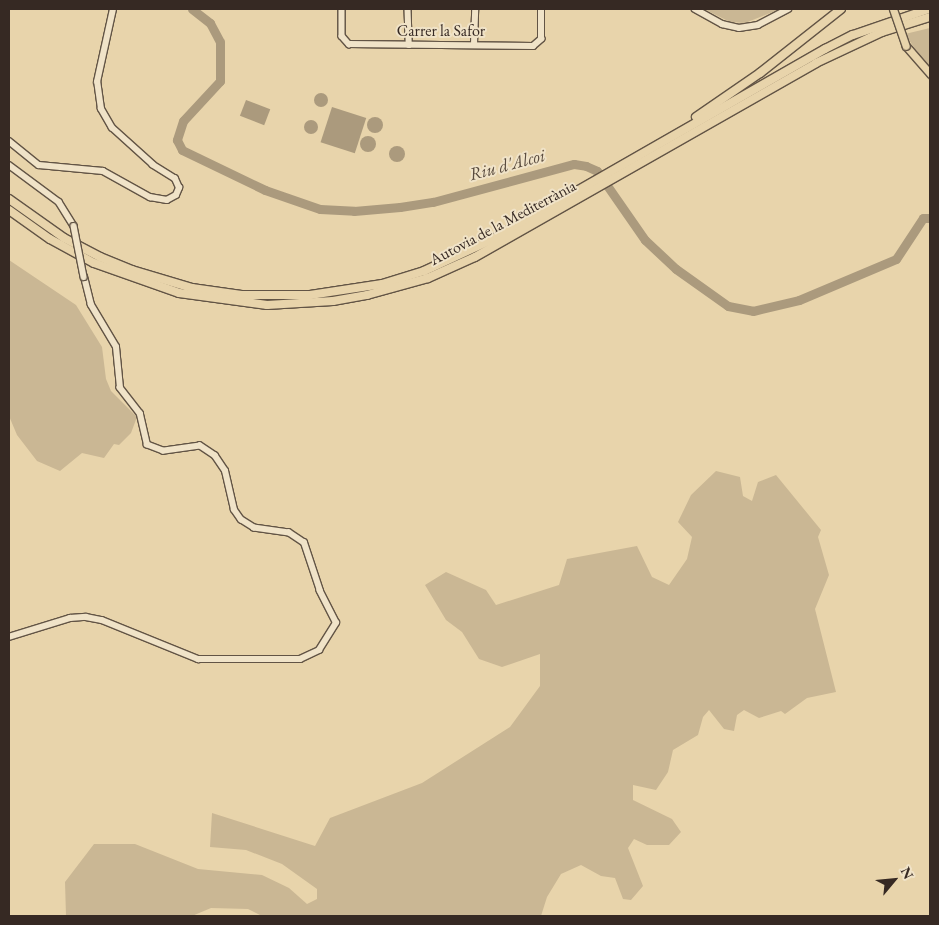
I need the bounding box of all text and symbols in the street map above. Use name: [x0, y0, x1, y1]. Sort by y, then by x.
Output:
street label: Carrer la Safor: [397, 21, 485, 41]
water label: Riu d'Alcoi: [467, 145, 547, 185]
street label: Autovia de la Mediterrània: [427, 176, 579, 270]
north arrow: [869, 855, 919, 905]
text: N: [897, 864, 918, 882]

